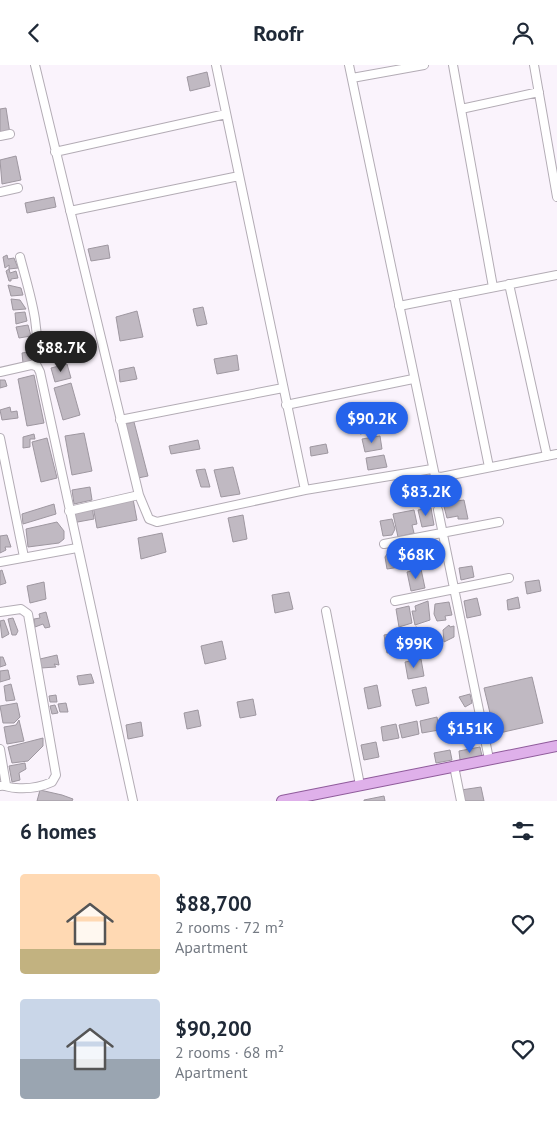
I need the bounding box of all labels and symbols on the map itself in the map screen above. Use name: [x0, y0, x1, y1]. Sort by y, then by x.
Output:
pin: $88.7K: [20, 331, 102, 373]
pin: $90.2K: [331, 401, 413, 444]
pin: $83.2K: [385, 475, 467, 517]
pin: $68K: [386, 537, 446, 580]
pin: $99K: [384, 627, 444, 669]
pin: $151K: [435, 711, 505, 754]

